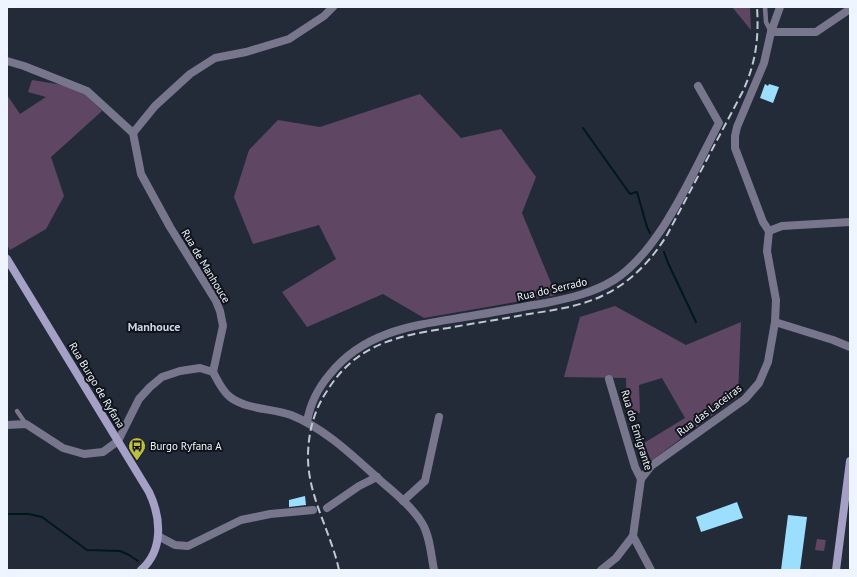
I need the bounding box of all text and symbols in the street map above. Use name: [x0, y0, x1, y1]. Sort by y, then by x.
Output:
street label: Rua de Manhouce: [178, 227, 234, 306]
street label: Rua do Serrado: [516, 274, 589, 304]
district label: Manhouce: [128, 319, 180, 334]
street label: Rua Burgo de Ryfana: [66, 339, 128, 431]
street label: Rua das Laceiras: [674, 381, 745, 439]
street label: Rua do Emigrante: [618, 388, 656, 472]
bus stop icon: Burgo Ryfana A: [127, 436, 147, 461]
place label: Burgo Ryfana A: [150, 439, 222, 453]

